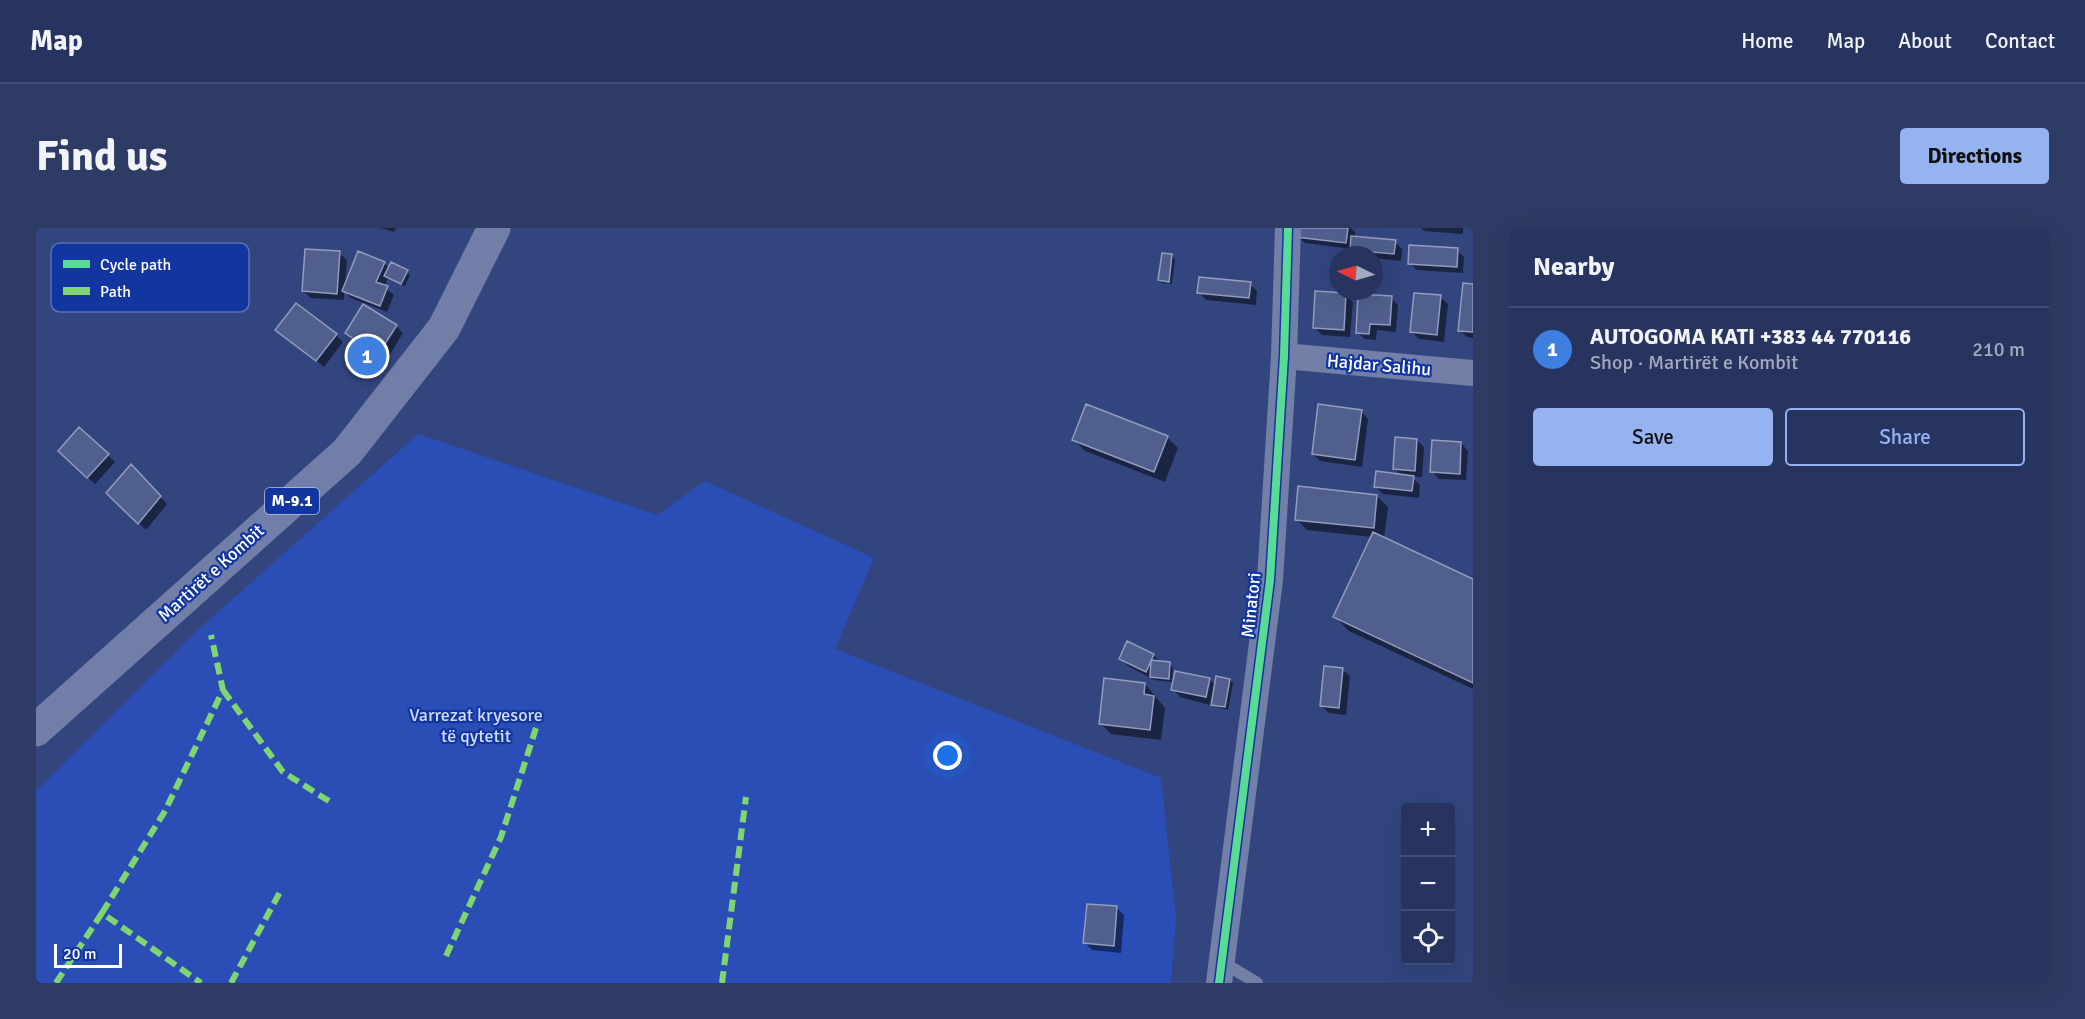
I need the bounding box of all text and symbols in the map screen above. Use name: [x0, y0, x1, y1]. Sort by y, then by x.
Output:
text: Map: [30, 24, 83, 58]
text: Home: [1741, 28, 1794, 54]
text: Map: [1827, 28, 1865, 54]
text: About: [1898, 28, 1952, 54]
text: Contact: [1985, 28, 2055, 54]
button: Directions: [1900, 128, 2049, 184]
text: Find us: [36, 131, 167, 182]
legend: [51, 243, 249, 312]
north arrow: [1329, 246, 1383, 300]
text: Nearby: [1533, 251, 1614, 283]
text: Cycle path: [100, 255, 171, 275]
text: Path: [100, 282, 131, 302]
text: AUTOGOMA KATI +383 44 770116: [1590, 323, 1911, 350]
pin: 1: [348, 334, 386, 378]
text: 1: [1547, 337, 1558, 362]
text: 210 m: [1972, 337, 2025, 362]
street label: Hajdar Salihu: [1326, 349, 1432, 381]
text: Shop · Martirët e Kombit: [1590, 350, 1798, 375]
button: Save: [1533, 408, 1773, 466]
button: Share: [1785, 408, 2025, 466]
road number: M-9.1: [265, 488, 319, 514]
street label: Martirët e Kombit: [153, 520, 269, 626]
street label: Minatori: [1237, 571, 1265, 639]
park label: Varrezat kryesore të qytetit: [409, 704, 543, 747]
your location: [933, 741, 962, 770]
map controls: [1401, 803, 1455, 965]
button: +: [1401, 803, 1455, 857]
button: −: [1401, 857, 1455, 911]
button: locate: [1401, 911, 1455, 965]
scale bar: [54, 941, 122, 968]
text: 20 m: [63, 944, 97, 964]

